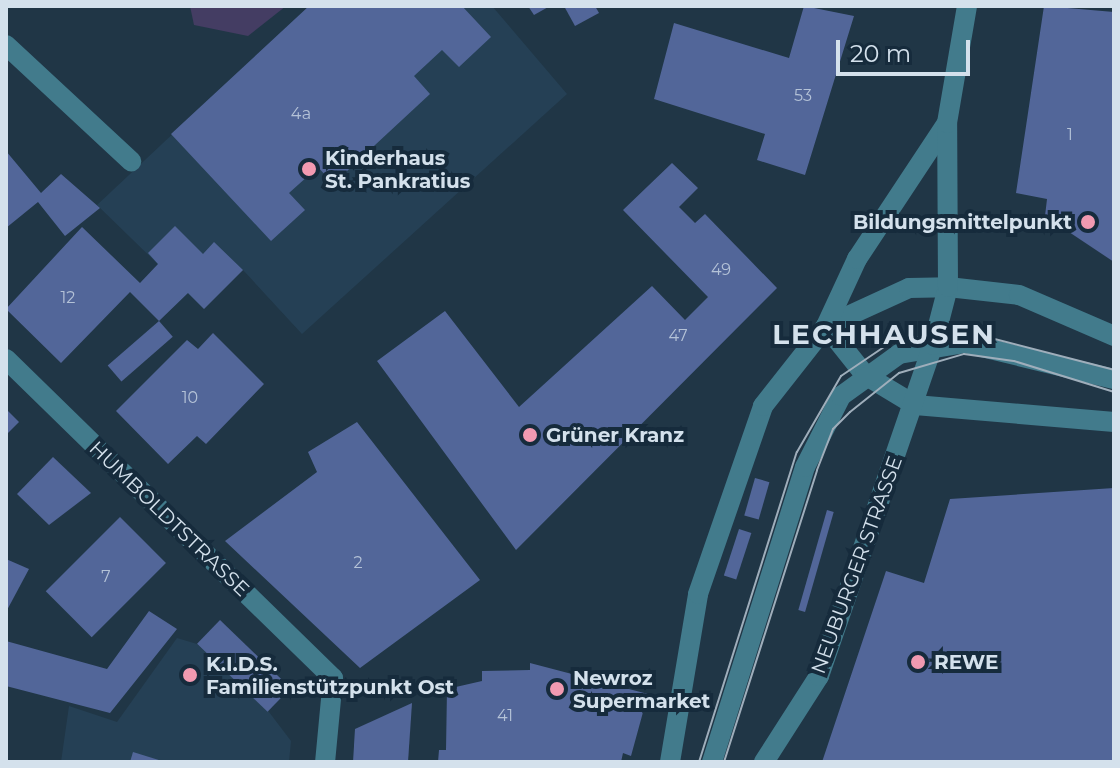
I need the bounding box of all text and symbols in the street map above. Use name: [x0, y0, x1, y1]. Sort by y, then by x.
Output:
scale bar: [840, 24, 974, 74]
text: 20 m: [850, 39, 911, 68]
house number: 53: [794, 86, 812, 106]
house number: 4a: [291, 104, 311, 124]
house number: 1: [1067, 125, 1073, 145]
place label: Kinderhaus St. Pankratius: [325, 146, 470, 193]
marker: Kinderhaus St. Pankratius: [300, 160, 318, 178]
place label: Bildungsmittelpunkt: [853, 210, 1072, 234]
marker: Bildungsmittelpunkt: [1079, 213, 1097, 231]
house number: 49: [711, 260, 731, 280]
house number: 12: [61, 288, 75, 308]
district label: LECHHAUSEN: [772, 317, 996, 351]
house number: 47: [668, 326, 688, 346]
house number: 10: [182, 388, 198, 408]
place label: Grüner Kranz: [546, 423, 684, 447]
marker: Grüner Kranz: [521, 426, 539, 444]
street label: HUMBOLDTSTRASSE: [84, 436, 254, 602]
street label: NEUBURGER STRASSE: [806, 453, 908, 677]
house number: 2: [353, 553, 363, 573]
house number: 7: [101, 567, 111, 587]
place label: REWE: [934, 650, 998, 674]
place label: K.I.D.S. Familienstützpunkt Ost: [206, 652, 454, 699]
marker: REWE: [909, 653, 927, 671]
marker: K.I.D.S. Familienstützpunkt Ost: [181, 666, 199, 684]
place label: Newroz Supermarket: [573, 666, 710, 713]
marker: Newroz Supermarket: [548, 680, 566, 698]
house number: 41: [497, 706, 513, 726]

